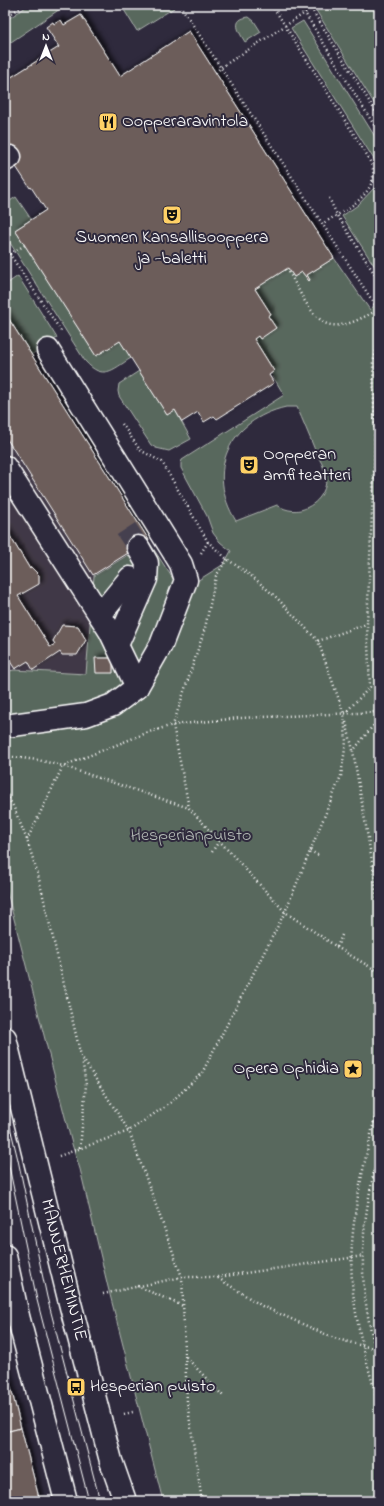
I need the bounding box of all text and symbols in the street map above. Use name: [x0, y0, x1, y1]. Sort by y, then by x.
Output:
north arrow: [26, 26, 66, 66]
text: N: [42, 29, 50, 45]
place label: Oopperaravintola: [122, 109, 248, 135]
restaurant icon: Oopperaravintola: [97, 111, 119, 133]
theatre icon: Suomen Kansallisooppera ja -baletti: [161, 204, 183, 226]
place label: Suomen Kansallisooppera ja -baletti: [76, 225, 268, 272]
place label: Oopperan amfiteatteri: [263, 442, 351, 489]
theatre icon: Oopperan amfiteatteri: [238, 454, 260, 476]
park label: Hesperianpuisto: [131, 823, 251, 849]
place label: Opera Ophidia: [234, 1056, 339, 1082]
place icon: Opera Ophidia: [342, 1058, 364, 1080]
street label: MANNERHEIMINTIE: [33, 1196, 93, 1344]
place label: Hesperian puisto: [90, 1374, 215, 1400]
bus stop icon: Hesperian puisto: [65, 1376, 87, 1398]

